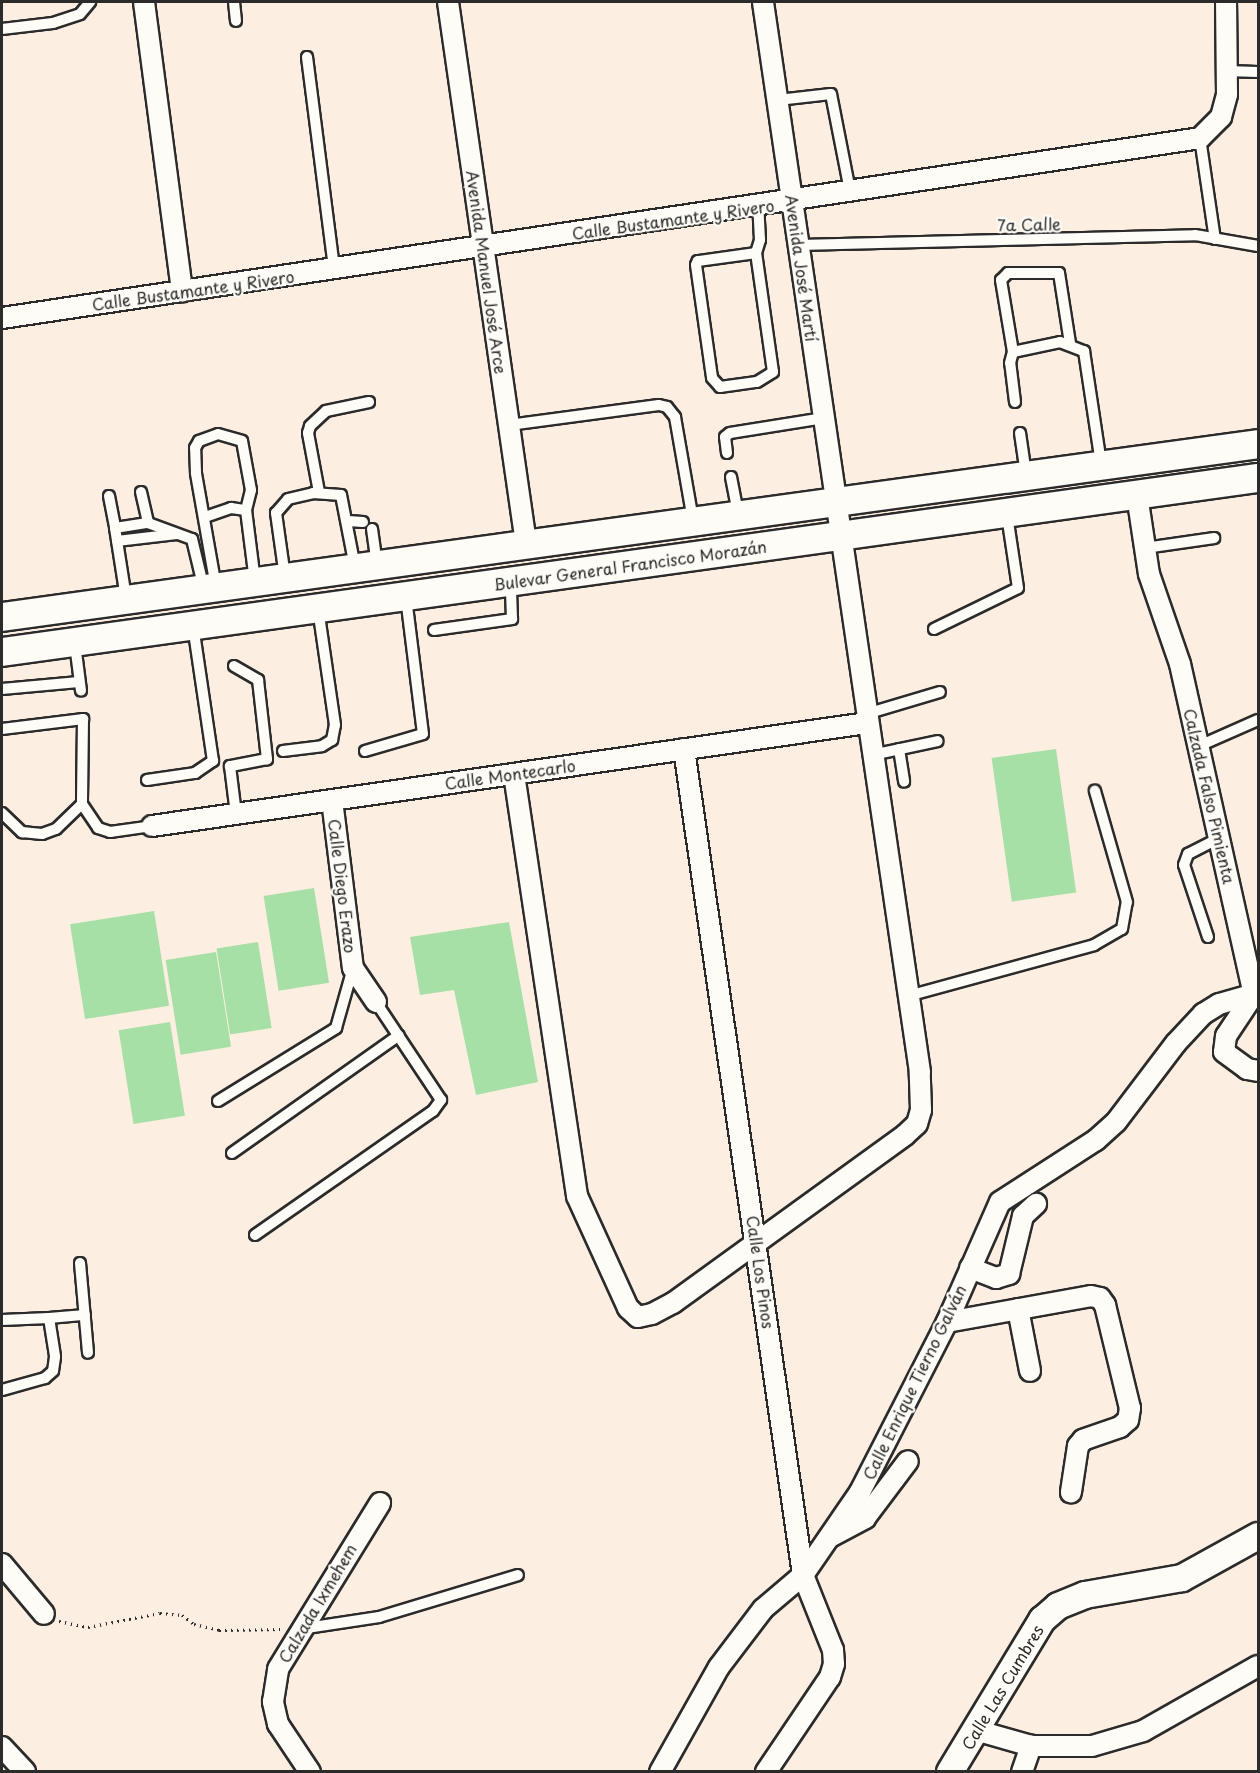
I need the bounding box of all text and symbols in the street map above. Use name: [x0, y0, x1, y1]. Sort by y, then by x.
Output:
street label: Avenida Manuel José Arce: [463, 169, 511, 375]
street label: Avenida José Martí: [782, 193, 822, 343]
street label: Calle Bustamante y Rivero: [570, 195, 776, 243]
street label: 7a Calle: [998, 214, 1060, 234]
street label: Calle Bustamante y Rivero: [90, 266, 296, 314]
street label: Bulevar General Francisco Morazán: [492, 536, 768, 594]
street label: Calzada Falso Pimienta: [1180, 706, 1240, 886]
street label: Calle Montecarlo: [443, 755, 577, 793]
street label: Calle Diego Erazo: [325, 817, 361, 955]
street label: Calle Los Pinos: [743, 1214, 779, 1330]
street label: Calle Enrique Tierno Galván: [858, 1280, 970, 1484]
street label: Calzada Ixmehem: [274, 1539, 360, 1667]
street label: Calle Las Cumbres: [957, 1620, 1047, 1754]

